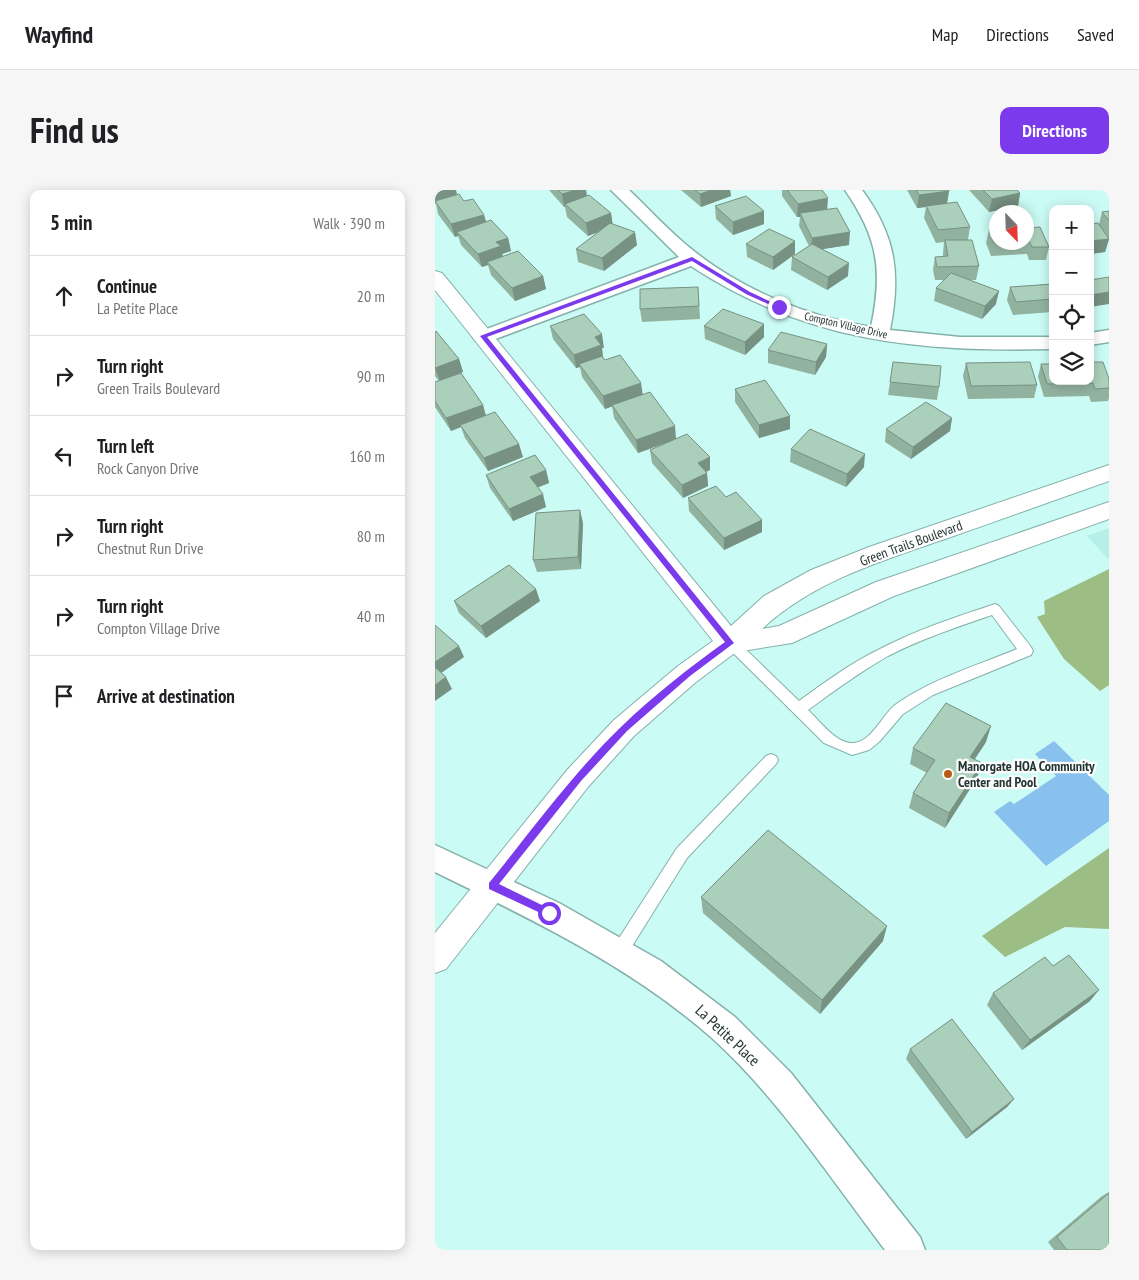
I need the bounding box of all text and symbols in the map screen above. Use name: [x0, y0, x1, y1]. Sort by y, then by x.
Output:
text: Wayfind: [25, 19, 93, 50]
text: Map: [932, 23, 958, 46]
text: Directions: [986, 23, 1049, 46]
text: Saved: [1077, 23, 1114, 46]
text: Find us: [30, 107, 119, 153]
button: Directions: [1000, 107, 1109, 154]
north arrow: [989, 205, 1034, 250]
map controls: [1049, 205, 1094, 385]
button: +: [1049, 205, 1094, 250]
text: 5 min: [50, 209, 92, 236]
text: Walk · 390 m: [313, 213, 385, 233]
button: −: [1049, 250, 1094, 295]
text: Continue: [97, 274, 157, 298]
icon: ahead: [50, 282, 78, 310]
text: 20 m: [357, 286, 385, 306]
button: locate: [1049, 295, 1094, 340]
route end: [768, 296, 791, 319]
text: La Petite Place: [97, 298, 178, 318]
street label: Compton Village Drive: [803, 309, 889, 341]
button: layers: [1049, 340, 1094, 385]
text: Turn right: [97, 354, 163, 378]
icon: right: [50, 362, 78, 390]
text: 90 m: [357, 366, 385, 386]
text: Green Trails Boulevard: [97, 378, 220, 398]
text: Turn left: [97, 434, 154, 458]
icon: left: [50, 442, 78, 470]
text: 160 m: [350, 446, 385, 466]
text: Rock Canyon Drive: [97, 458, 199, 478]
text: Turn right: [97, 514, 163, 538]
street label: Green Trails Boulevard: [857, 516, 965, 570]
icon: right: [50, 522, 78, 550]
text: 80 m: [357, 526, 385, 546]
text: Chestnut Run Drive: [97, 538, 204, 558]
text: Turn right: [97, 594, 163, 618]
icon: right: [50, 602, 78, 630]
text: 40 m: [357, 606, 385, 626]
text: Compton Village Drive: [97, 618, 220, 638]
icon: arrive: [50, 682, 78, 710]
text: Arrive at destination: [97, 684, 235, 708]
place label: Manorgate HOA Community Center and Pool: [958, 757, 1095, 791]
marker: Manorgate HOA Community Center and Pool: [942, 768, 954, 780]
route start: [538, 902, 561, 925]
street label: La Petite Place: [692, 1000, 764, 1070]

